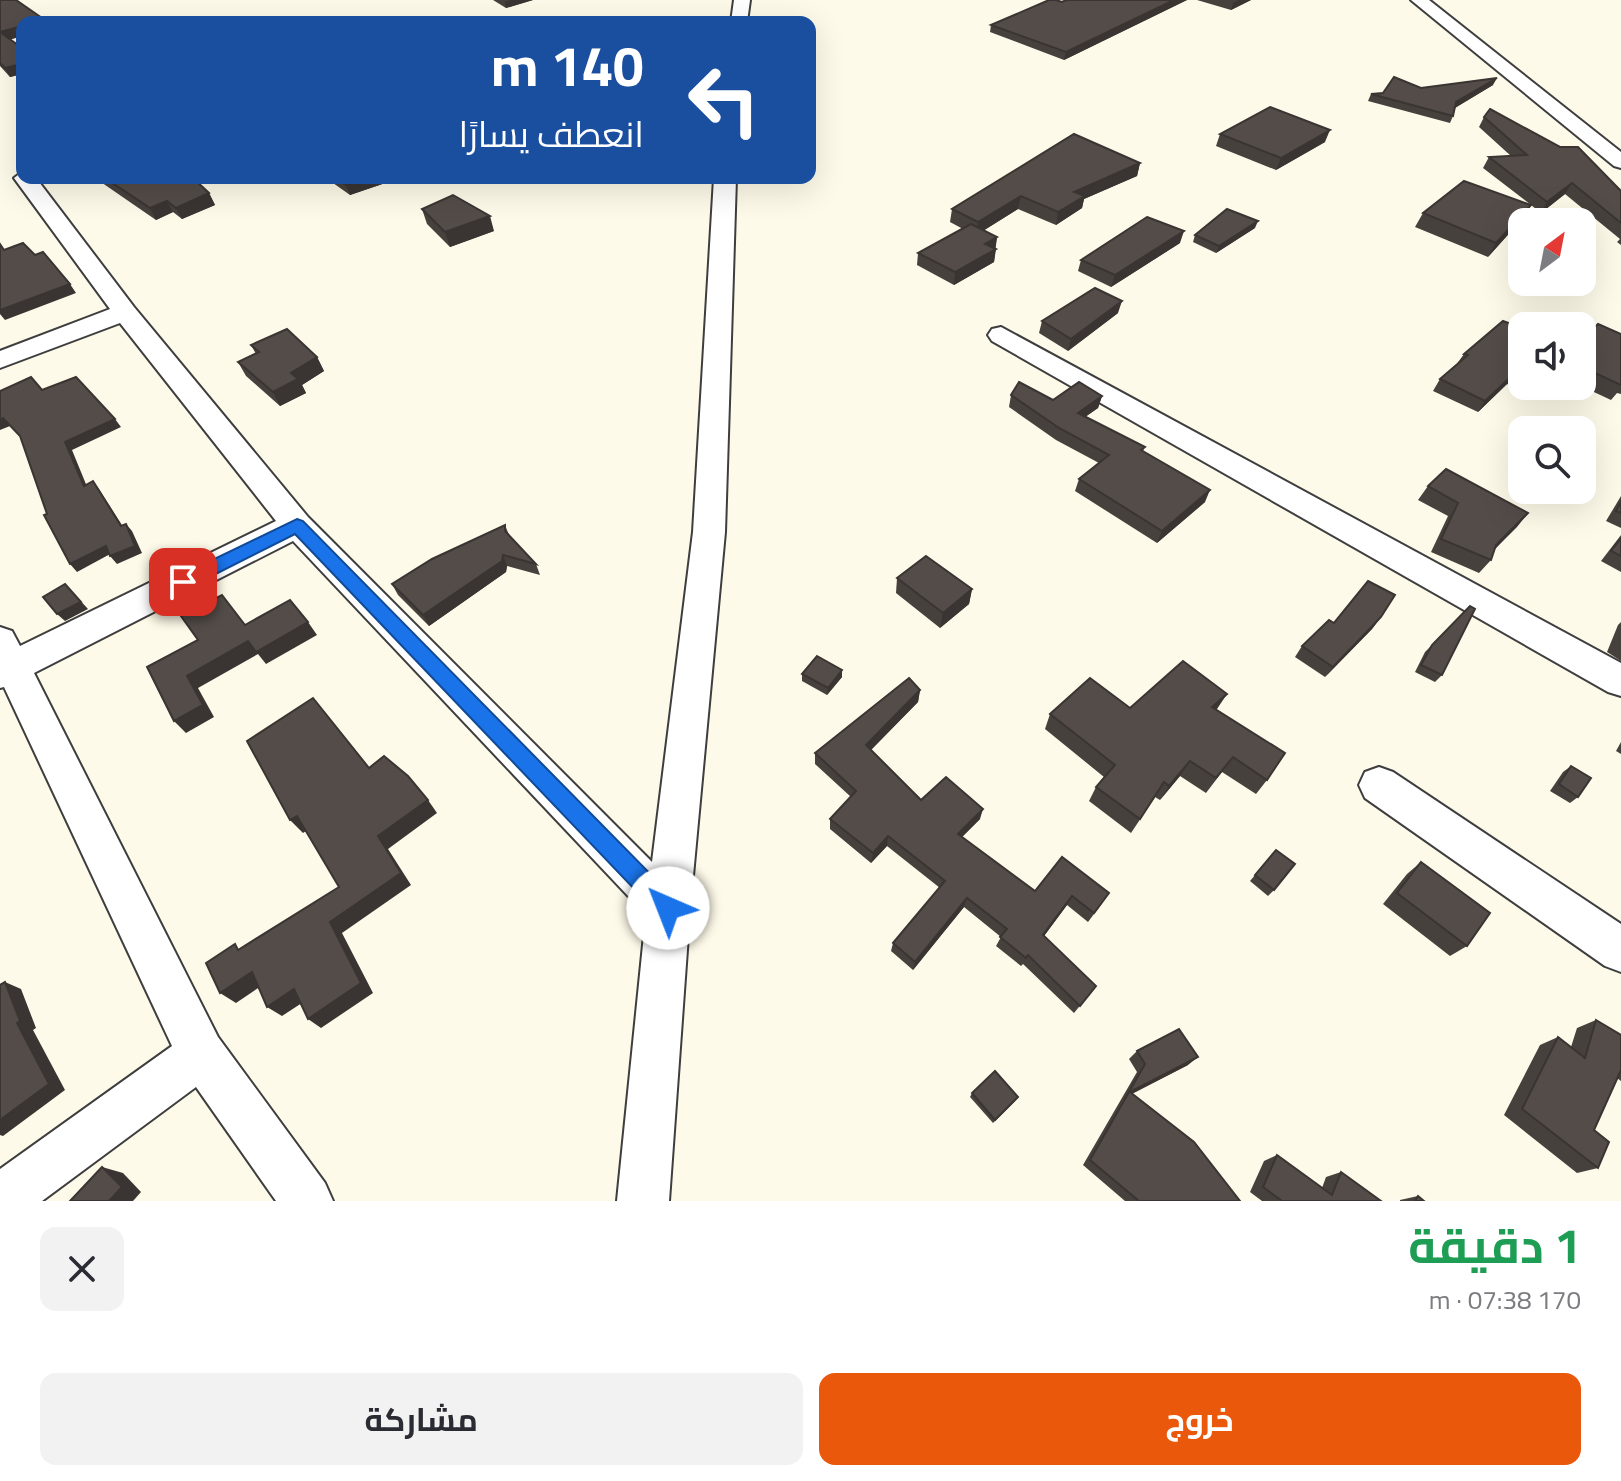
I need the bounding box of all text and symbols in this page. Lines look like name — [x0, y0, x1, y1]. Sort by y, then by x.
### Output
text: 140 m — [491, 13, 644, 118]
icon: left — [672, 48, 776, 152]
text: انعطف يسارًا — [459, 100, 644, 168]
north arrow — [1508, 208, 1596, 296]
map controls — [1508, 208, 1596, 504]
button: sound — [1508, 312, 1596, 400]
button: search — [1508, 416, 1596, 504]
pin — [149, 548, 217, 616]
icon: arrive — [161, 560, 205, 604]
position arrow — [626, 866, 710, 950]
text: 1 دقيقة — [1408, 1200, 1581, 1290]
button: close — [40, 1227, 124, 1311]
text: 170 m · 07:38 — [1429, 1275, 1581, 1324]
button: مشاركة — [40, 1373, 803, 1465]
button: خروج — [819, 1373, 1581, 1465]

